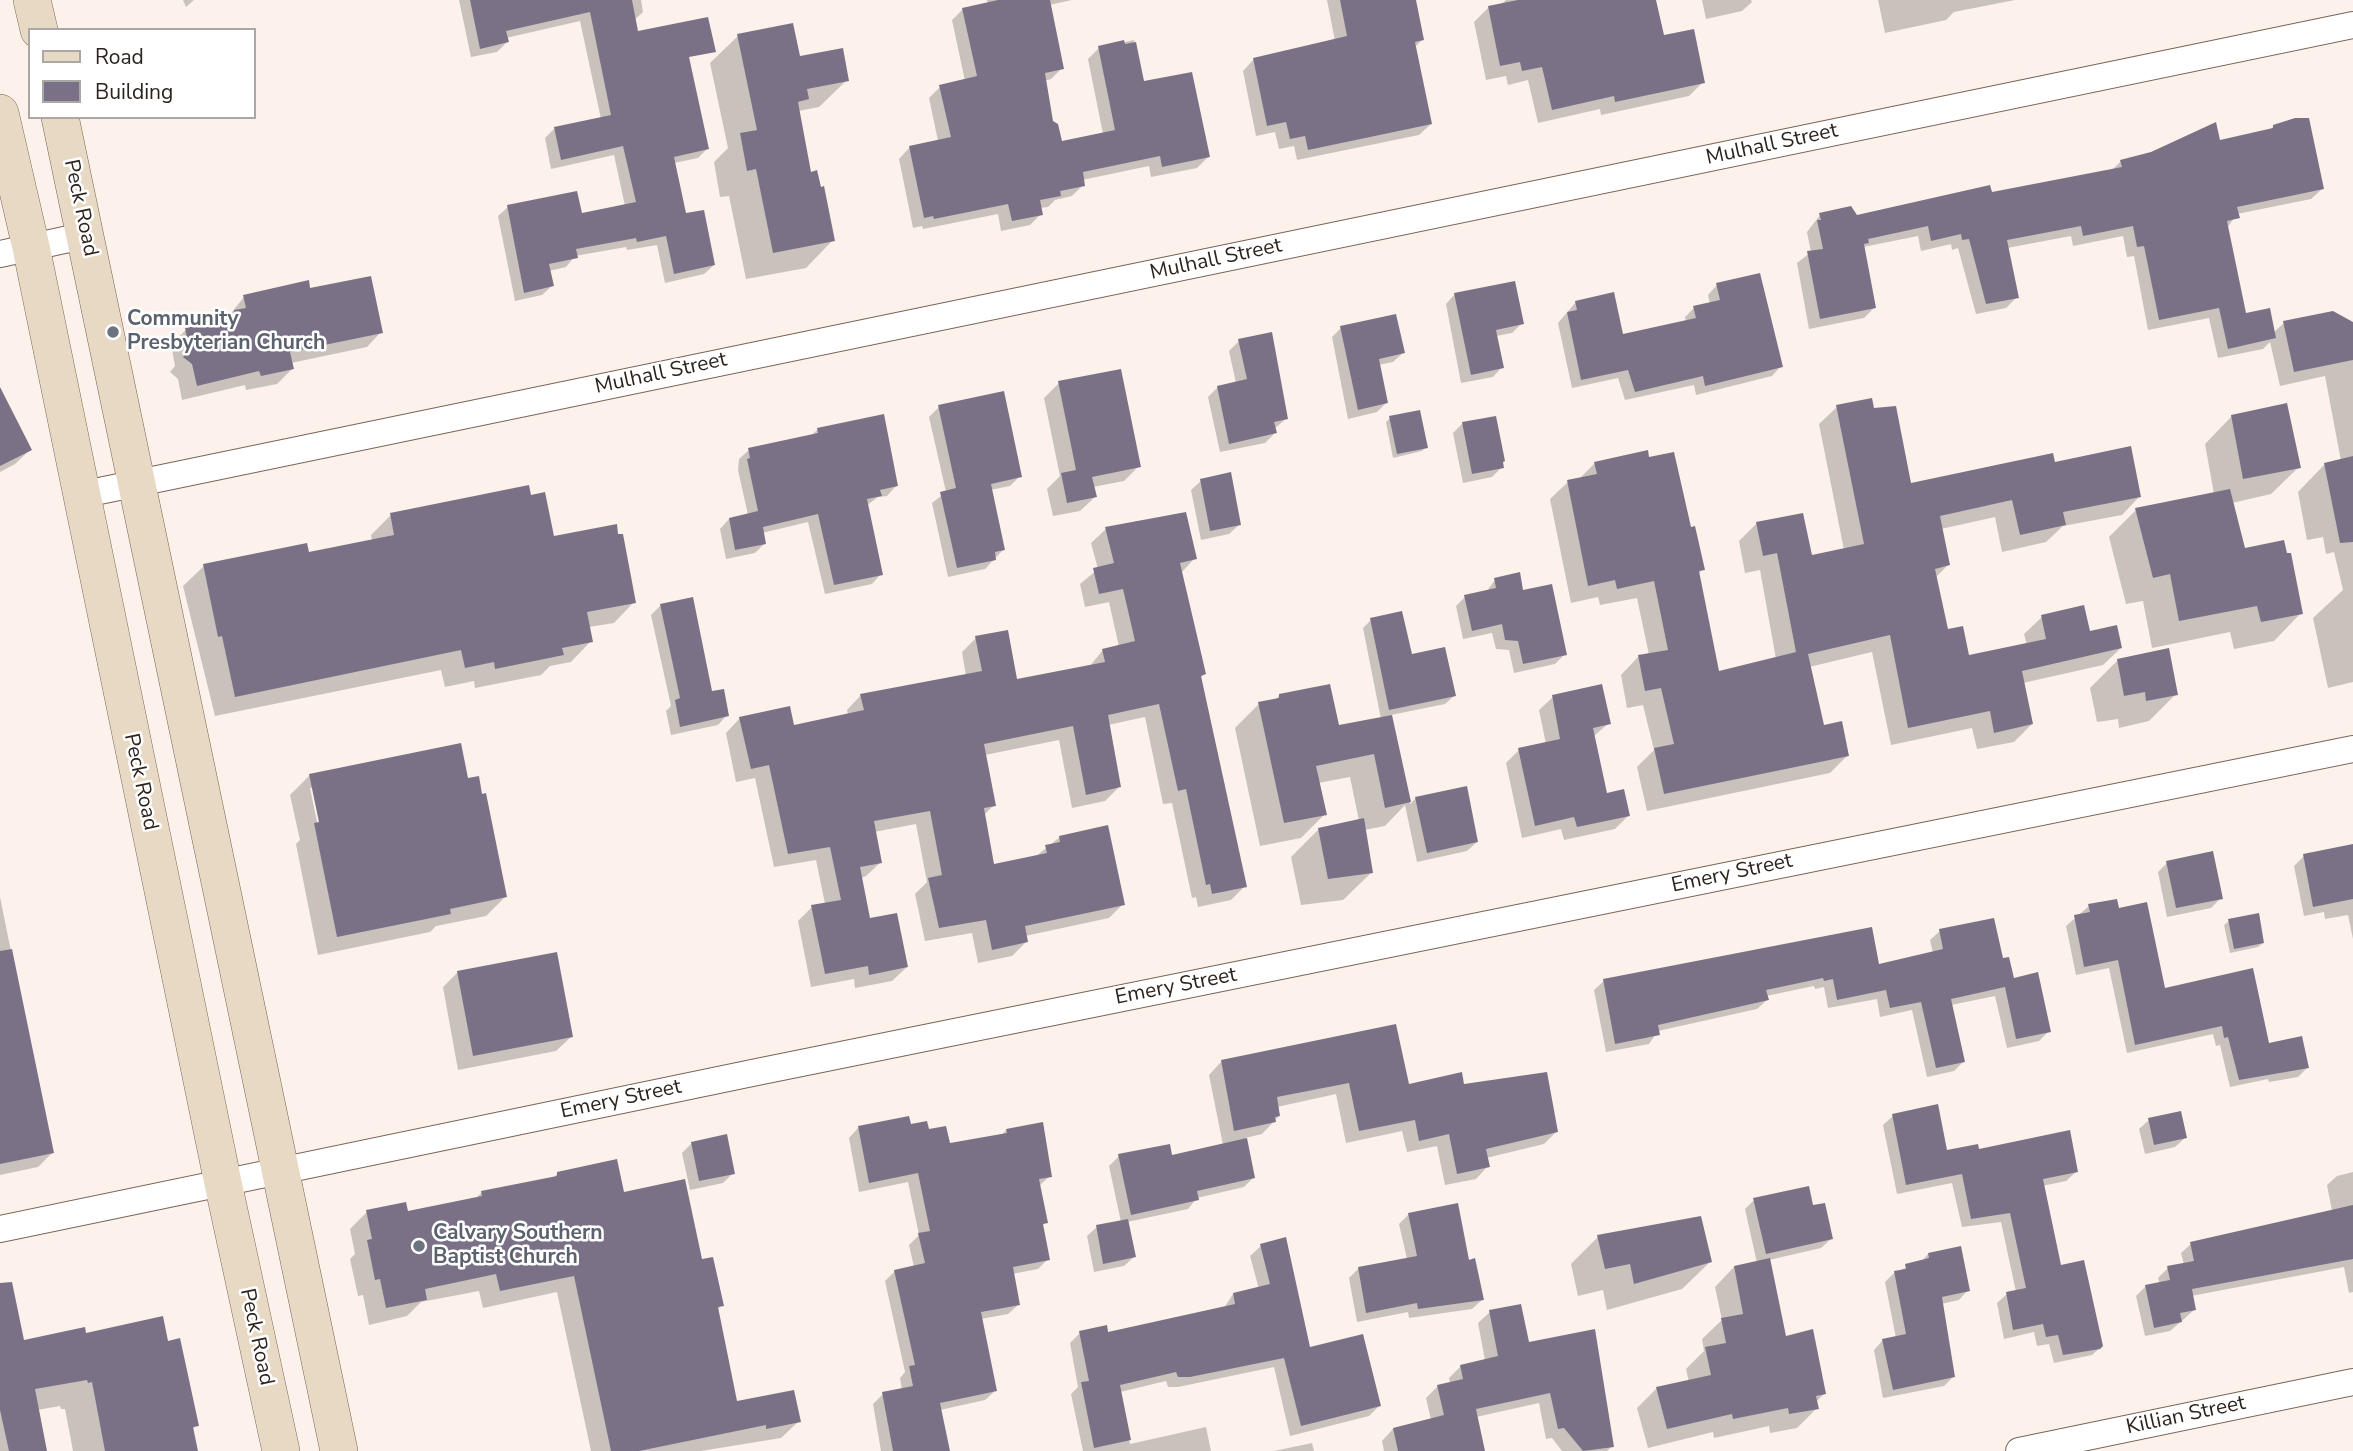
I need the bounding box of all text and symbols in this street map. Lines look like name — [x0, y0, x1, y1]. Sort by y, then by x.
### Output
legend — [28, 28, 256, 119]
text: Road — [95, 43, 144, 71]
text: Building — [95, 78, 173, 106]
street label: Mulhall Street — [1704, 119, 1840, 171]
street label: Peck Road — [57, 157, 103, 259]
street label: Mulhall Street — [1148, 234, 1284, 286]
place label: Community Presbyterian Church — [127, 307, 325, 357]
marker: Community Presbyterian Church — [105, 324, 121, 340]
street label: Mulhall Street — [593, 348, 729, 400]
street label: Peck Road — [117, 731, 163, 833]
street label: Emery Street — [1669, 849, 1795, 899]
street label: Emery Street — [1113, 963, 1239, 1011]
street label: Emery Street — [558, 1075, 684, 1125]
place label: Calvary Southern Baptist Church — [433, 1221, 602, 1271]
marker: Calvary Southern Baptist Church — [411, 1238, 427, 1254]
street label: Peck Road — [233, 1286, 279, 1388]
street label: Killian Street — [2124, 1391, 2248, 1441]

